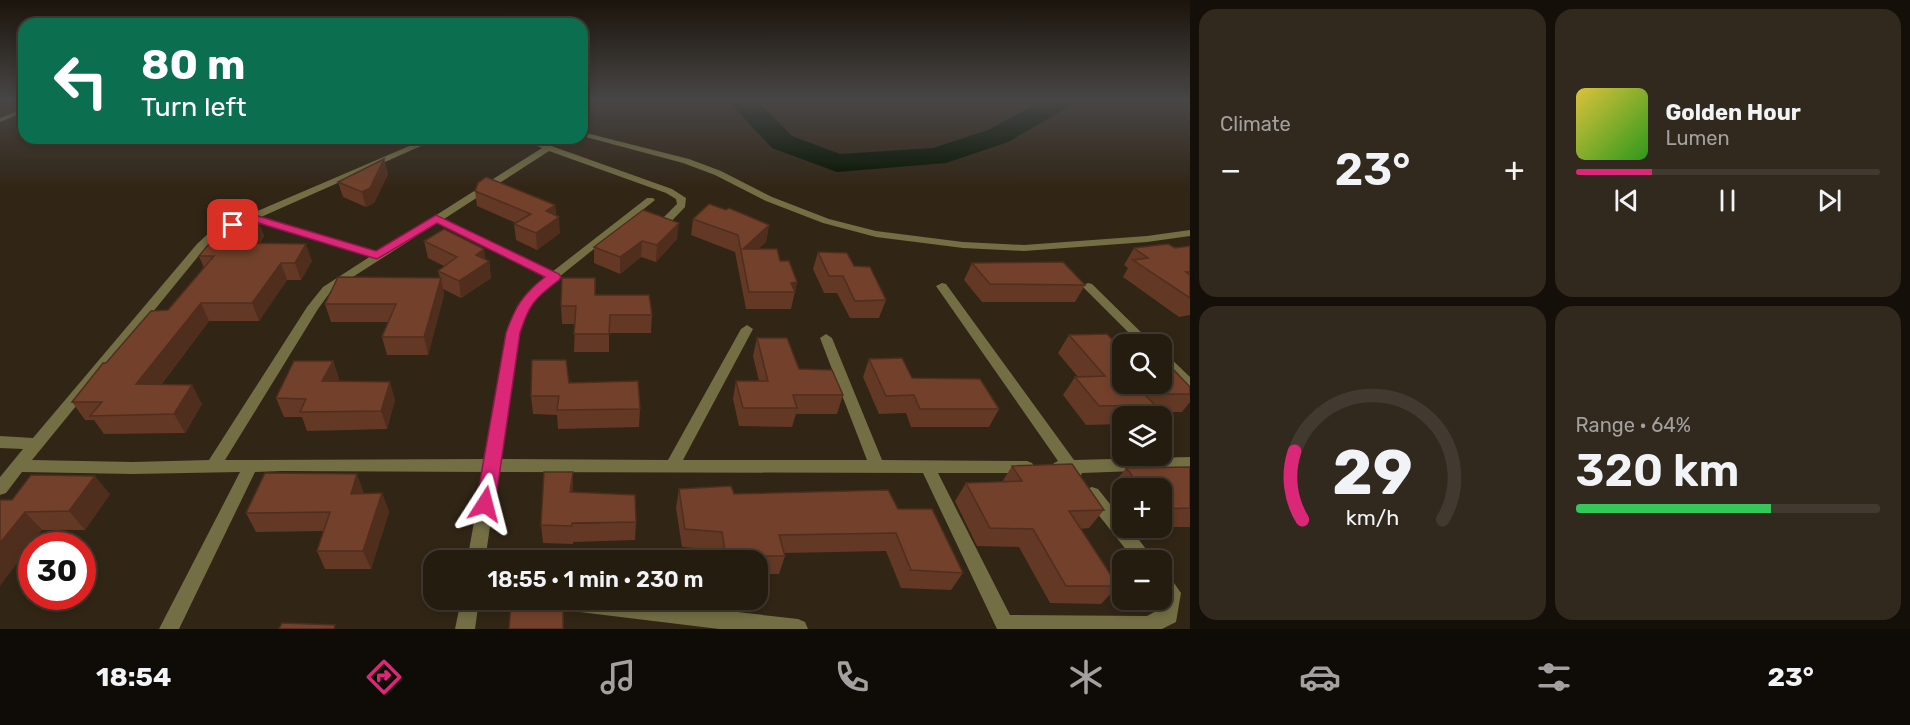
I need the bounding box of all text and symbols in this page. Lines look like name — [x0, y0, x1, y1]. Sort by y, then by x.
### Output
text: 80 m — [141, 40, 245, 90]
icon: left — [42, 42, 120, 120]
text: Turn left — [141, 91, 246, 123]
text: Golden Hour — [1666, 99, 1801, 126]
text: Climate — [1220, 112, 1291, 136]
text: Lumen — [1666, 126, 1730, 150]
text: 23° — [1335, 143, 1411, 196]
text: − — [1220, 150, 1241, 189]
text: + — [1504, 150, 1524, 189]
icon: previous — [1610, 184, 1643, 217]
icon: pause — [1711, 184, 1744, 217]
icon: next — [1813, 184, 1846, 217]
pin — [207, 199, 258, 250]
icon: arrive — [216, 208, 249, 241]
map controls — [1112, 334, 1172, 610]
button: search — [1112, 334, 1172, 394]
button: layers — [1112, 406, 1172, 466]
text: Range · 64% — [1576, 413, 1691, 437]
text: 29 — [1332, 436, 1413, 510]
text: 320 km — [1576, 444, 1739, 497]
position arrow — [453, 472, 517, 536]
button: + — [1112, 478, 1172, 538]
text: km/h — [1345, 505, 1399, 530]
speed limit sign: 30 — [18, 532, 96, 610]
button: − — [1112, 550, 1172, 610]
text: 18:55 · 1 min · 230 m — [487, 566, 704, 593]
icon: directions — [363, 656, 405, 698]
icon: music — [597, 656, 639, 698]
icon: phone — [831, 656, 873, 698]
icon: climate — [1065, 656, 1107, 698]
icon: car — [1299, 656, 1341, 698]
icon: filters — [1533, 656, 1575, 698]
text: 18:54 — [96, 661, 171, 693]
text: 23° — [1767, 661, 1814, 693]

